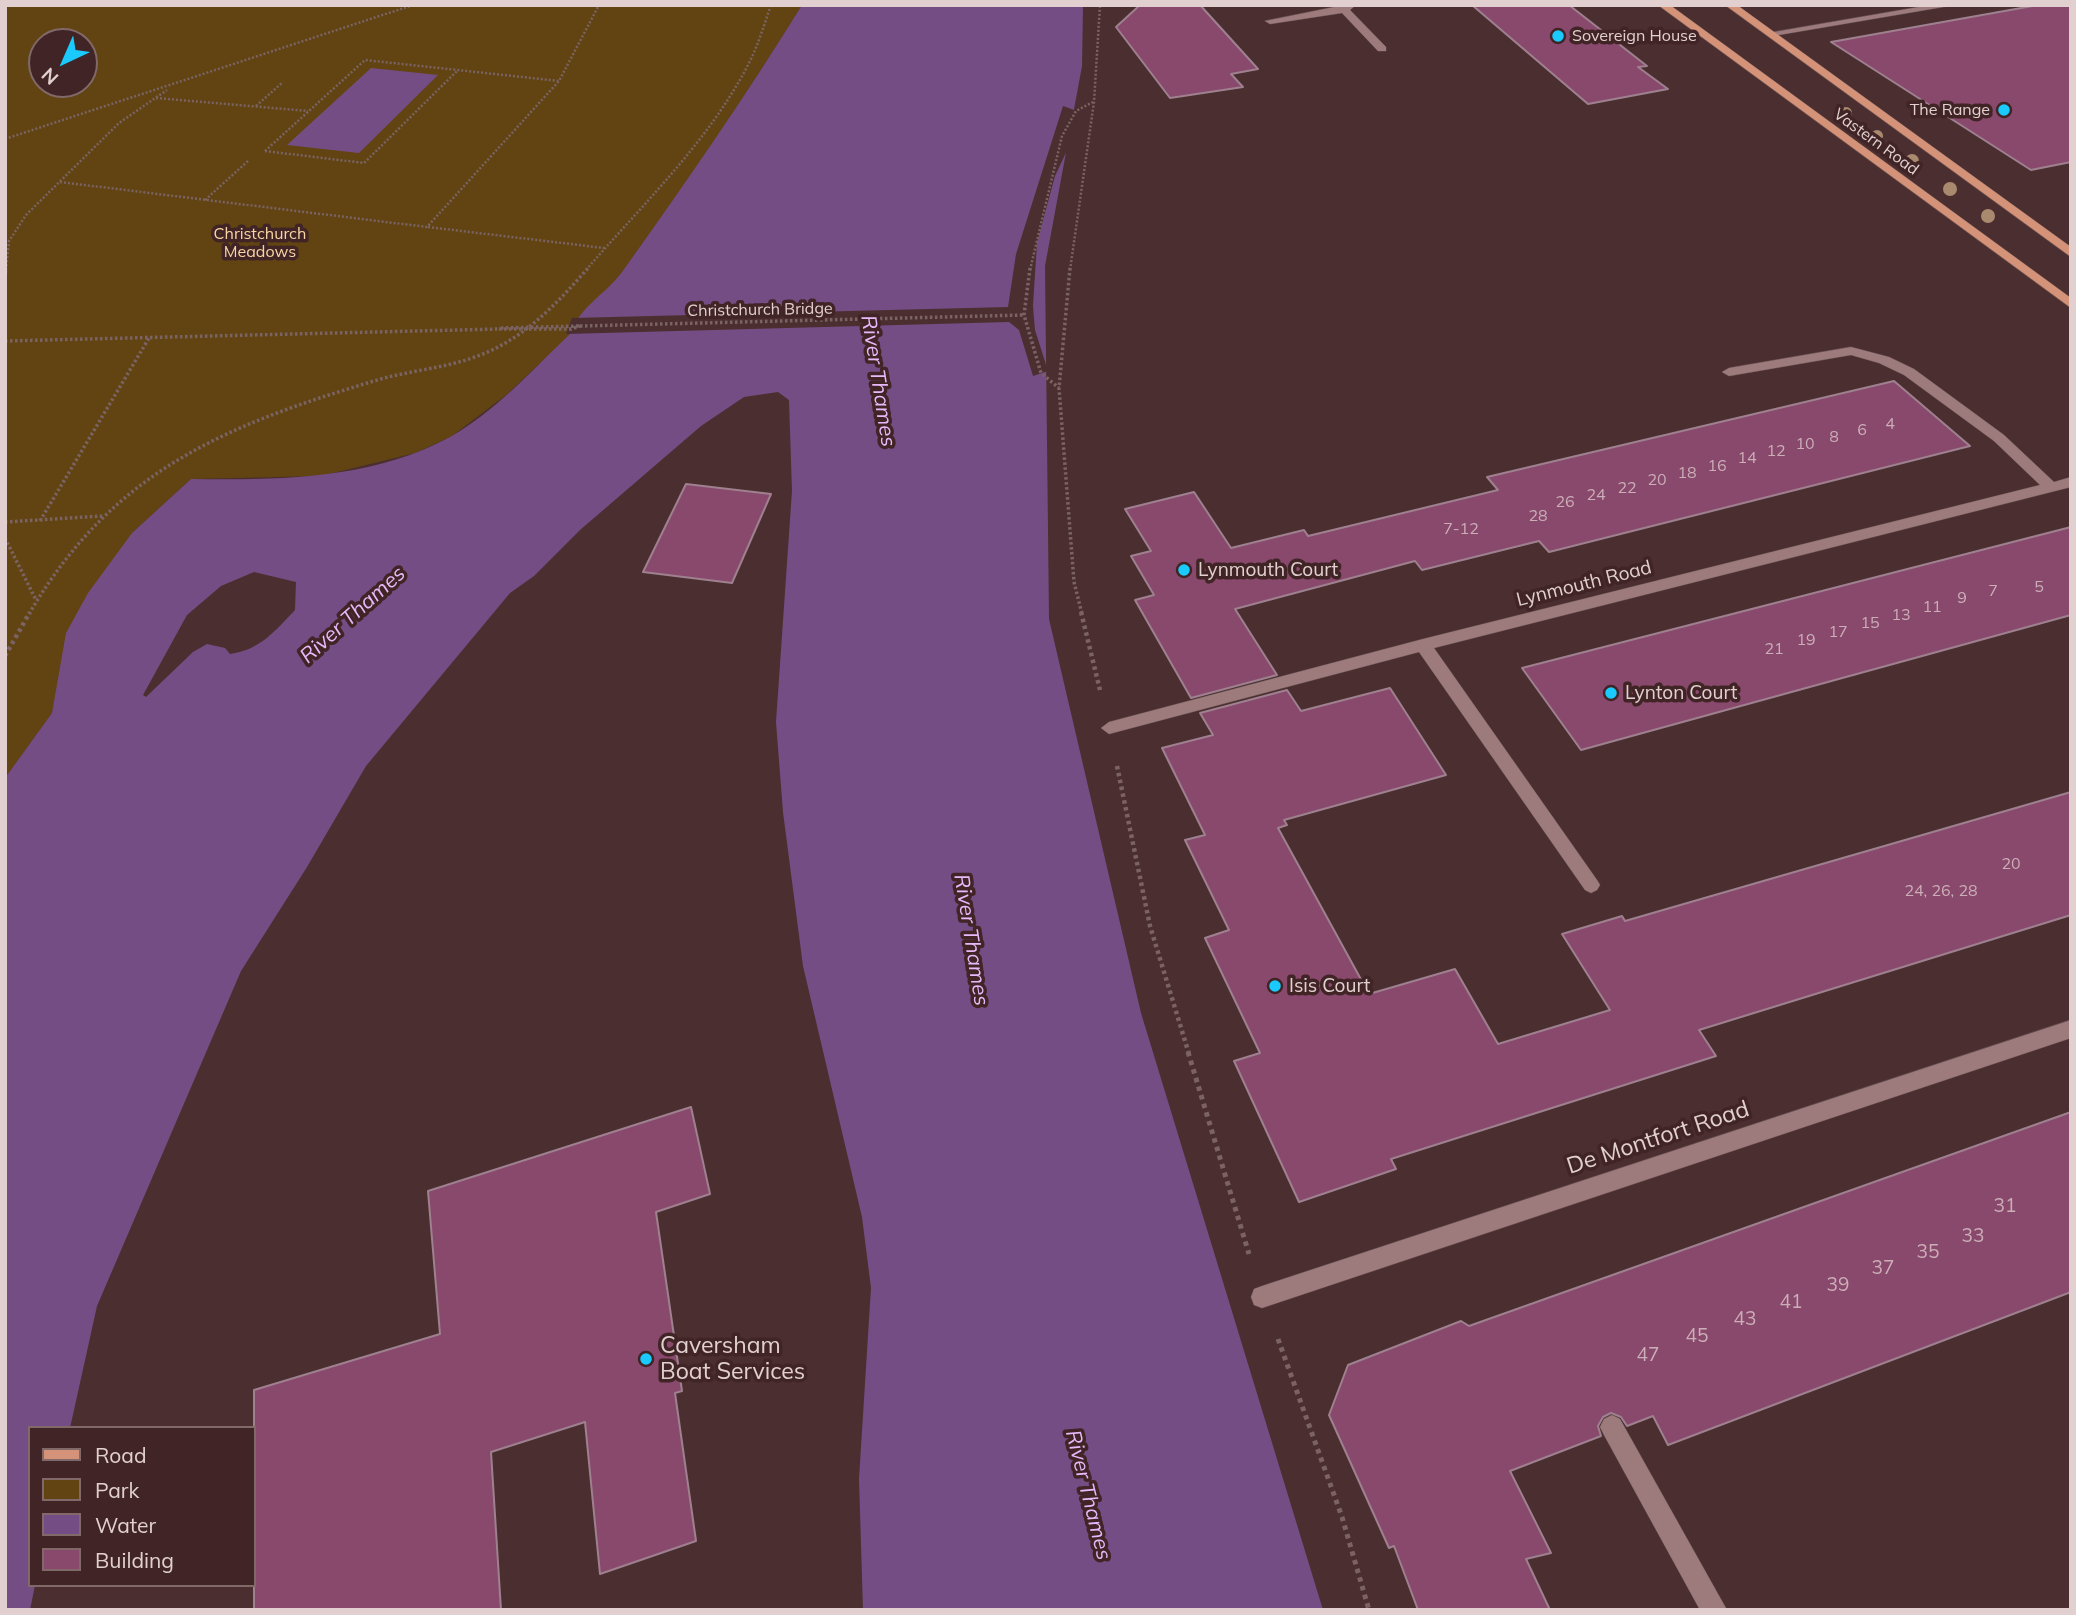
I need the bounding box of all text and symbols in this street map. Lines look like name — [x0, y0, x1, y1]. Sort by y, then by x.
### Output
place label: Sovereign House — [1572, 26, 1697, 46]
north arrow — [28, 28, 98, 98]
marker: Sovereign House — [1550, 28, 1566, 44]
text: N — [36, 63, 63, 90]
place label: The Range — [1910, 100, 1990, 120]
marker: The Range — [1996, 102, 2012, 118]
street label: Vastern Road — [1830, 105, 1922, 179]
park label: Christchurch Meadows — [214, 224, 306, 262]
street label: Christchurch Bridge — [687, 299, 833, 321]
water label: River Thames — [855, 313, 901, 449]
house number: 4 — [1885, 414, 1895, 434]
house number: 6 — [1857, 420, 1867, 440]
house number: 8 — [1829, 427, 1839, 447]
house number: 10 — [1795, 434, 1815, 454]
house number: 12 — [1766, 441, 1786, 461]
house number: 14 — [1737, 448, 1757, 468]
house number: 16 — [1707, 456, 1727, 476]
house number: 18 — [1677, 463, 1697, 483]
house number: 20 — [1647, 470, 1667, 490]
house number: 22 — [1617, 478, 1637, 498]
house number: 24 — [1586, 485, 1606, 505]
house number: 26 — [1555, 492, 1575, 512]
house number: 28 — [1528, 506, 1548, 526]
house number: 7-12 — [1443, 519, 1479, 539]
street label: Lynmouth Road — [1514, 556, 1654, 612]
place label: Lynmouth Court — [1198, 559, 1338, 581]
water label: River Thames — [295, 561, 411, 669]
marker: Lynmouth Court — [1176, 562, 1192, 578]
house number: 5 — [2034, 577, 2044, 597]
house number: 7 — [1988, 581, 1998, 601]
house number: 9 — [1957, 588, 1967, 608]
house number: 11 — [1922, 597, 1942, 617]
house number: 13 — [1891, 605, 1911, 625]
house number: 15 — [1860, 613, 1880, 633]
house number: 17 — [1828, 622, 1848, 642]
house number: 19 — [1796, 630, 1816, 650]
house number: 21 — [1764, 639, 1784, 659]
place label: Lynton Court — [1625, 682, 1737, 704]
marker: Lynton Court — [1603, 685, 1619, 701]
house number: 20 — [2001, 854, 2021, 874]
water label: River Thames — [948, 872, 994, 1008]
house number: 24, 26, 28 — [1904, 881, 1978, 901]
place label: Isis Court — [1289, 975, 1370, 997]
marker: Isis Court — [1267, 978, 1283, 994]
street label: De Montfort Road — [1563, 1096, 1753, 1180]
house number: 31 — [1994, 1195, 2016, 1217]
house number: 33 — [1962, 1225, 1984, 1247]
house number: 35 — [1917, 1241, 1939, 1263]
house number: 37 — [1872, 1257, 1894, 1279]
house number: 39 — [1827, 1274, 1849, 1296]
house number: 41 — [1780, 1291, 1802, 1313]
house number: 43 — [1734, 1308, 1756, 1330]
house number: 45 — [1686, 1325, 1708, 1347]
place label: Caversham Boat Services — [660, 1332, 805, 1386]
house number: 47 — [1637, 1344, 1659, 1366]
marker: Caversham Boat Services — [638, 1351, 654, 1367]
legend — [28, 1426, 256, 1587]
water label: River Thames — [1060, 1427, 1116, 1563]
text: Road — [95, 1442, 146, 1468]
text: Park — [95, 1477, 139, 1503]
text: Water — [95, 1512, 156, 1538]
text: Building — [95, 1547, 174, 1573]

